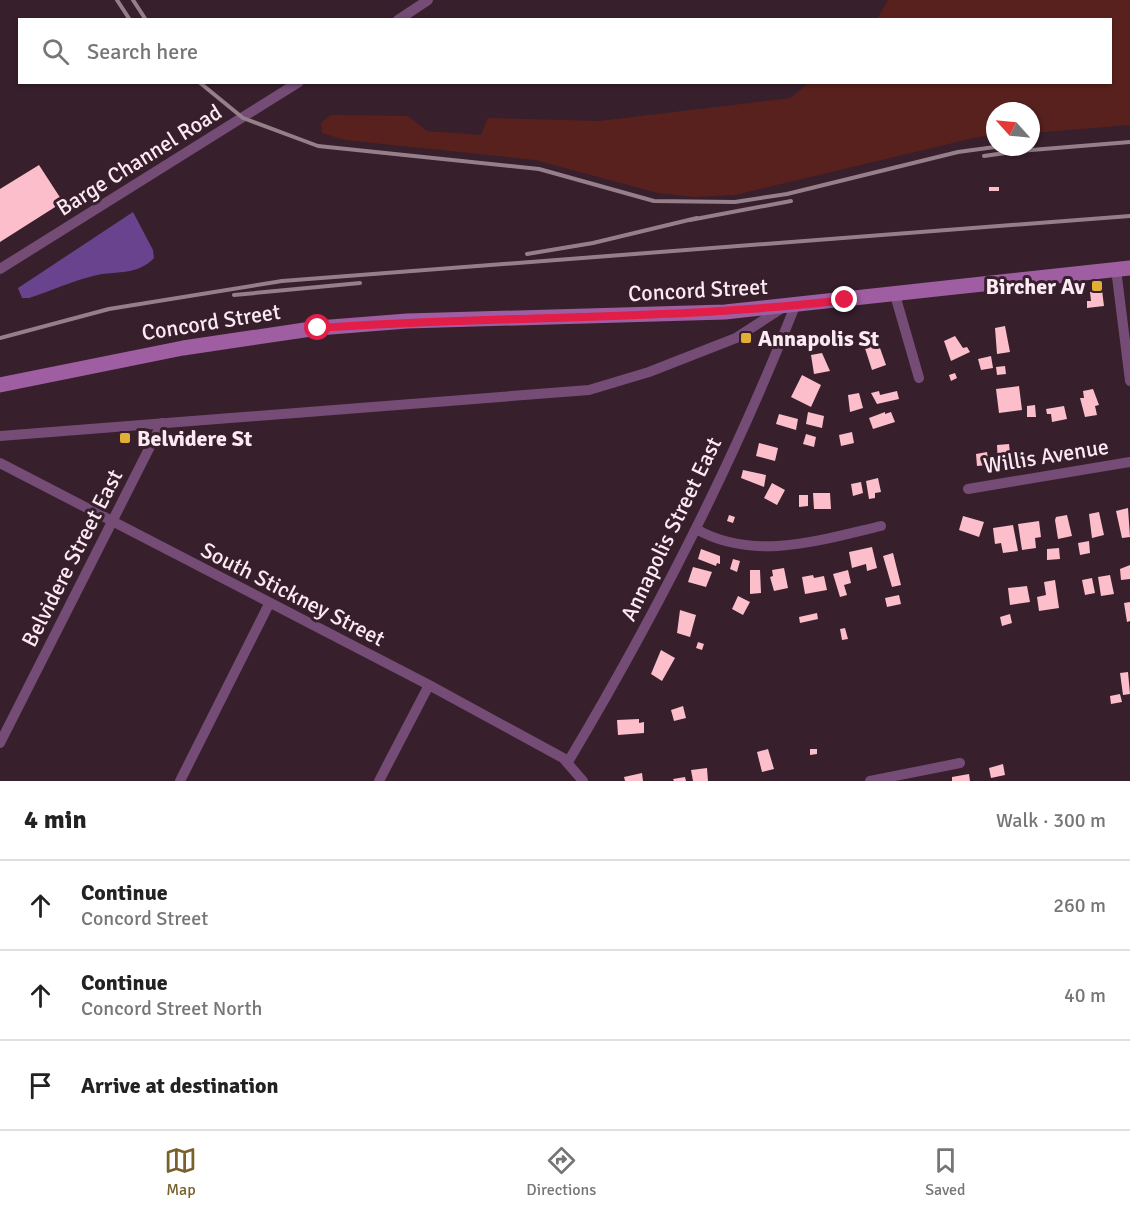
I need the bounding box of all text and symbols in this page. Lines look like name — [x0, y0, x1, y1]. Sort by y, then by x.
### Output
search box — [18, 18, 1112, 84]
icon: search — [39, 35, 72, 68]
text: Search here — [87, 38, 198, 65]
street label: Barge Channel Road — [51, 98, 227, 222]
north arrow — [986, 102, 1040, 156]
street label: Concord Street — [627, 273, 769, 307]
place label: Bircher Av — [985, 273, 1085, 300]
marker: Bircher Av — [1090, 279, 1104, 293]
route end — [831, 286, 857, 312]
street label: Concord Street — [140, 298, 283, 346]
route start — [304, 314, 330, 340]
place label: Annapolis St — [758, 325, 879, 352]
marker: Annapolis St — [739, 331, 753, 345]
place label: Belvidere St — [137, 425, 252, 452]
marker: Belvidere St — [118, 431, 132, 445]
street label: Annapolis Street East — [615, 432, 727, 625]
street label: Willis Avenue — [981, 433, 1111, 479]
street label: Belvidere Street East — [16, 465, 129, 651]
street label: South Stickney Street — [196, 536, 390, 652]
text: 4 min — [24, 804, 87, 836]
text: Walk · 300 m — [996, 808, 1106, 833]
text: Continue — [81, 879, 168, 906]
icon: ahead — [24, 889, 57, 922]
text: 260 m — [1053, 893, 1106, 918]
text: Concord Street — [81, 906, 208, 931]
text: Continue — [81, 969, 168, 996]
icon: ahead — [24, 979, 57, 1012]
text: 40 m — [1064, 983, 1106, 1008]
text: Concord Street North — [81, 996, 262, 1021]
icon: arrive — [24, 1069, 57, 1102]
text: Arrive at destination — [81, 1072, 278, 1099]
tab: Map — [164, 1144, 197, 1200]
tab: Directions — [526, 1144, 596, 1200]
tab: Saved — [925, 1144, 966, 1200]

